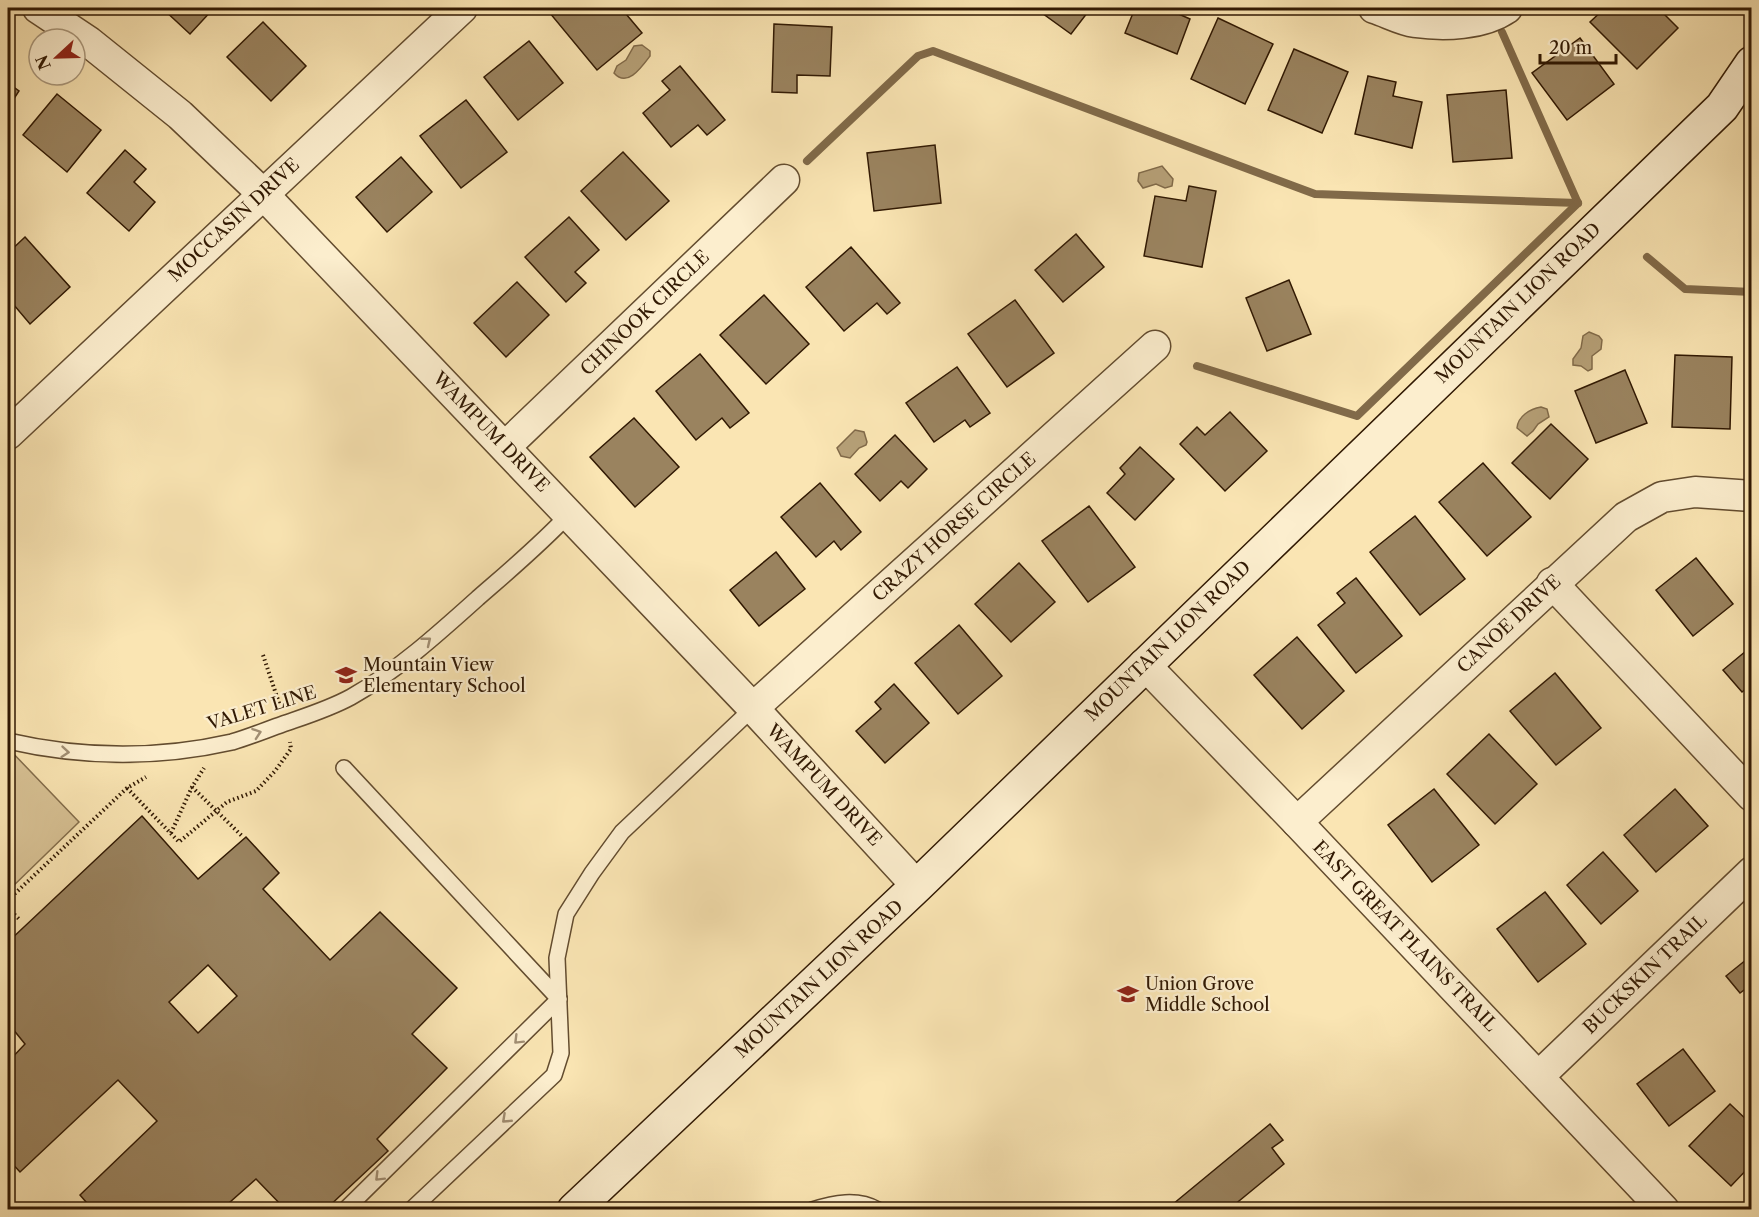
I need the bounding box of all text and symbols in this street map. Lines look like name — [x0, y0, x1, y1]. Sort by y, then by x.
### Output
north arrow — [27, 27, 87, 87]
scale bar — [1540, 27, 1616, 65]
text: 20 m — [1549, 37, 1593, 59]
text: N — [31, 52, 55, 73]
street label: MOCCASIN DRIVE — [164, 154, 304, 286]
street label: MOUNTAIN LION ROAD — [1431, 218, 1605, 388]
street label: CHINOOK CIRCLE — [576, 246, 714, 380]
street label: WAMPUM DRIVE — [427, 367, 554, 497]
street label: CRAZY HORSE CIRCLE — [868, 448, 1040, 606]
street label: MOUNTAIN LION ROAD — [1081, 556, 1255, 726]
street label: CANOE DRIVE — [1453, 570, 1565, 678]
one-way arrow — [420, 638, 431, 649]
place label: Mountain View Elementary School — [363, 654, 526, 697]
school or university icon: Mountain View Elementary School — [334, 663, 358, 687]
street label: VALET LINE — [204, 681, 319, 735]
street label: WAMPUM DRIVE — [761, 719, 886, 850]
one-way arrow — [251, 728, 262, 740]
one-way arrow — [60, 745, 70, 758]
street label: EAST GREAT PLAINS TRAIL — [1308, 836, 1502, 1036]
street label: MOUNTAIN LION ROAD — [730, 895, 908, 1063]
street label: BUCKSKIN TRAIL — [1579, 909, 1712, 1039]
place label: Union Grove Middle School — [1145, 973, 1270, 1016]
school or university icon: Union Grove Middle School — [1116, 982, 1140, 1006]
one-way arrow — [514, 1032, 525, 1043]
one-way arrow — [503, 1112, 514, 1123]
one-way arrow — [375, 1169, 386, 1180]

